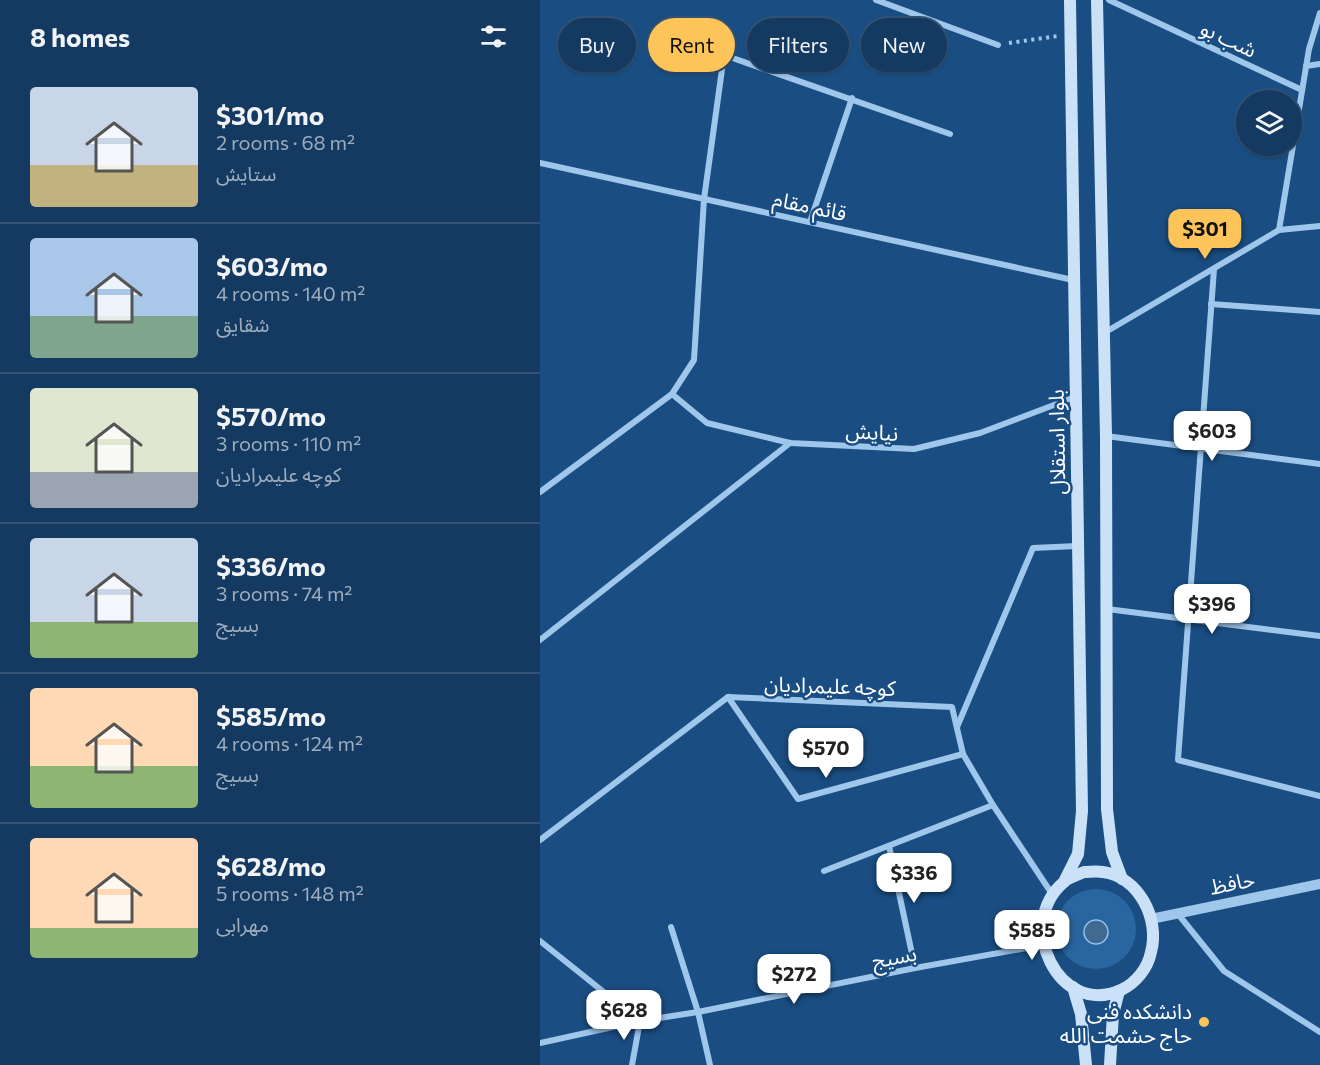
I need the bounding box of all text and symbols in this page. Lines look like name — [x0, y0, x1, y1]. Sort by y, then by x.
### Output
street label: شب بو — [1197, 14, 1261, 63]
chip: Buy — [558, 18, 636, 72]
chip: Rent — [648, 18, 735, 72]
chip: Filters — [747, 18, 849, 72]
chip: New — [861, 18, 947, 72]
icon: filters — [477, 20, 510, 53]
text: 8 homes — [30, 21, 130, 52]
map controls — [1236, 90, 1302, 156]
button: layers — [1236, 90, 1302, 156]
text: $301/mo — [216, 99, 324, 130]
icon: home — [78, 111, 150, 183]
text: 2 rooms · 68 m² — [216, 130, 355, 154]
text: ستایش — [216, 161, 276, 185]
street label: قائم مقام — [770, 185, 849, 230]
pin: $301 — [1169, 209, 1241, 260]
text: $301 — [1182, 216, 1228, 240]
text: $603/mo — [216, 250, 328, 281]
icon: home — [78, 262, 150, 334]
text: 4 rooms · 140 m² — [216, 281, 365, 305]
text: شقایق — [216, 312, 270, 336]
street label: بلوار استقلال — [1043, 389, 1070, 495]
text: $570/mo — [216, 400, 326, 431]
pin: $603 — [1176, 411, 1248, 462]
icon: home — [78, 412, 150, 484]
street label: نیایش — [845, 417, 899, 446]
text: $603 — [1188, 418, 1236, 442]
text: 3 rooms · 110 m² — [216, 431, 361, 455]
text: کوچه علیمرادیان — [216, 462, 341, 486]
text: $336/mo — [216, 550, 326, 581]
icon: home — [78, 562, 150, 634]
text: 3 rooms · 74 m² — [216, 581, 352, 605]
pin: $396 — [1176, 584, 1248, 635]
text: $396 — [1188, 591, 1236, 615]
text: بسیج — [216, 612, 259, 636]
street label: کوچه علیمرادیان — [764, 670, 897, 702]
text: $585/mo — [216, 700, 326, 731]
icon: home — [78, 712, 150, 784]
pin: $570 — [790, 728, 862, 779]
text: 4 rooms · 124 m² — [216, 731, 363, 755]
text: $570 — [802, 735, 850, 759]
text: بسیج — [216, 762, 259, 786]
text: $628/mo — [216, 850, 326, 881]
pin: $336 — [878, 853, 950, 904]
text: $336 — [890, 860, 938, 884]
icon: home — [78, 862, 150, 934]
street label: حافظ — [1207, 865, 1257, 899]
text: 5 rooms · 148 m² — [216, 881, 364, 905]
pin: $585 — [996, 910, 1068, 961]
text: مهرابی — [216, 912, 269, 936]
text: $585 — [1008, 917, 1056, 941]
street label: بسیج — [870, 939, 919, 976]
pin: $272 — [758, 954, 830, 1005]
text: $272 — [771, 961, 817, 985]
pin: $628 — [588, 990, 660, 1041]
text: $628 — [600, 997, 648, 1021]
place label: دانشکده فنی حاج حشمت الله — [1060, 998, 1192, 1051]
marker: دانشکده فنی حاج حشمت الله — [1197, 1015, 1211, 1029]

